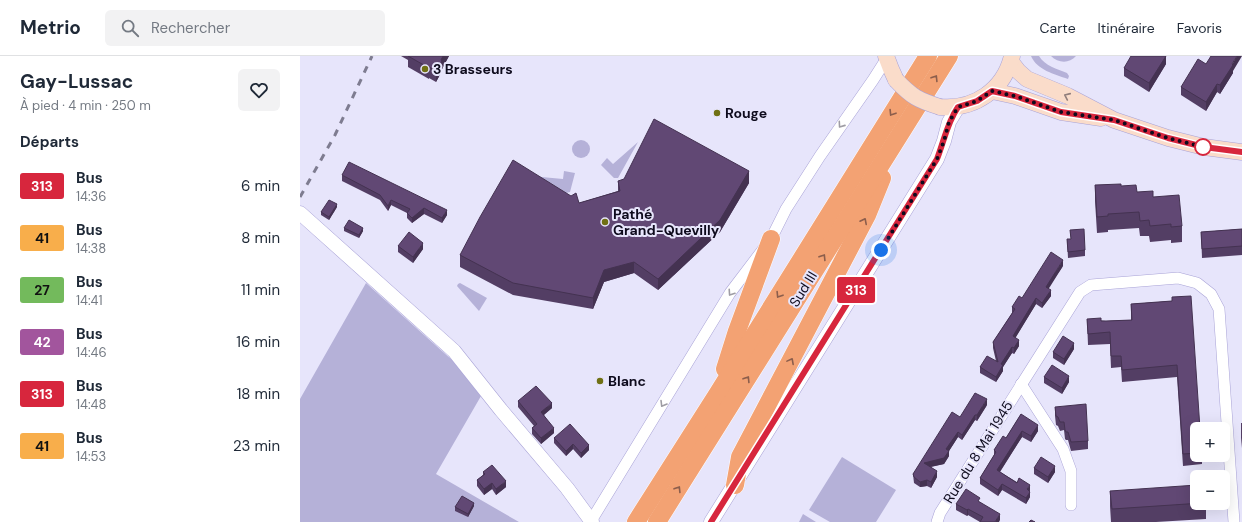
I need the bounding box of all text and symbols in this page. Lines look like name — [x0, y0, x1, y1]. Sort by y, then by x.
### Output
search box — [105, 10, 385, 46]
text: Metrio — [20, 15, 81, 40]
icon: search — [119, 17, 141, 39]
text: Rechercher — [151, 18, 230, 38]
text: Carte — [1040, 19, 1076, 37]
text: Itinéraire — [1098, 19, 1155, 37]
text: Favoris — [1177, 19, 1222, 37]
place label: 3 Brasseurs — [433, 60, 513, 78]
marker: 3 Brasseurs — [420, 64, 430, 74]
text: Gay-Lussac — [20, 69, 133, 94]
button: heart — [238, 69, 280, 111]
one-way arrow — [930, 75, 938, 82]
one-way arrow — [1063, 92, 1070, 100]
text: À pied · 4 min · 250 m — [20, 97, 151, 114]
place label: Rouge — [725, 104, 767, 122]
marker: Rouge — [712, 108, 722, 118]
one-way arrow — [890, 109, 897, 116]
one-way arrow — [839, 121, 846, 128]
text: Départs — [20, 132, 79, 152]
unlabelled marker — [1194, 138, 1212, 156]
text: Bus — [76, 168, 103, 188]
text: 6 min — [241, 176, 280, 196]
text: 313 — [31, 177, 53, 195]
text: 14:36 — [76, 188, 106, 205]
place label: Pathé Grand-Quevilly — [613, 205, 720, 239]
marker: Pathé Grand-Quevilly — [600, 217, 610, 227]
one-way arrow — [859, 218, 867, 225]
text: Bus — [76, 220, 103, 240]
text: 8 min — [241, 228, 280, 248]
text: 41 — [35, 229, 49, 247]
text: 14:38 — [76, 240, 106, 257]
your location — [871, 240, 891, 260]
one-way arrow — [818, 254, 825, 261]
street label: Sud III — [785, 268, 821, 310]
text: Bus — [76, 272, 103, 292]
line badge: 313 — [833, 277, 879, 303]
text: 11 min — [241, 280, 280, 300]
text: 27 — [34, 281, 50, 299]
text: 313 — [845, 281, 867, 299]
one-way arrow — [729, 288, 736, 295]
one-way arrow — [777, 291, 784, 298]
text: 14:41 — [76, 292, 103, 309]
text: Bus — [76, 324, 103, 344]
text: 16 min — [236, 332, 280, 352]
text: 42 — [33, 333, 51, 351]
text: 14:46 — [76, 344, 107, 361]
one-way arrow — [786, 358, 793, 365]
place label: Blanc — [608, 372, 646, 390]
text: Bus — [76, 376, 103, 396]
marker: Blanc — [595, 376, 605, 386]
one-way arrow — [742, 376, 749, 383]
text: 18 min — [237, 384, 280, 404]
text: 313 — [31, 385, 53, 403]
text: 14:48 — [76, 396, 106, 413]
street label: Rue du 8 Mai 1945 — [939, 397, 1017, 507]
one-way arrow — [661, 400, 668, 407]
map controls — [1190, 422, 1230, 510]
button: + — [1190, 422, 1230, 462]
text: Bus — [76, 428, 103, 448]
text: 23 min — [233, 436, 280, 456]
text: 41 — [35, 437, 49, 455]
text: 14:53 — [76, 448, 106, 465]
button: − — [1190, 470, 1230, 510]
one-way arrow — [673, 486, 680, 493]

